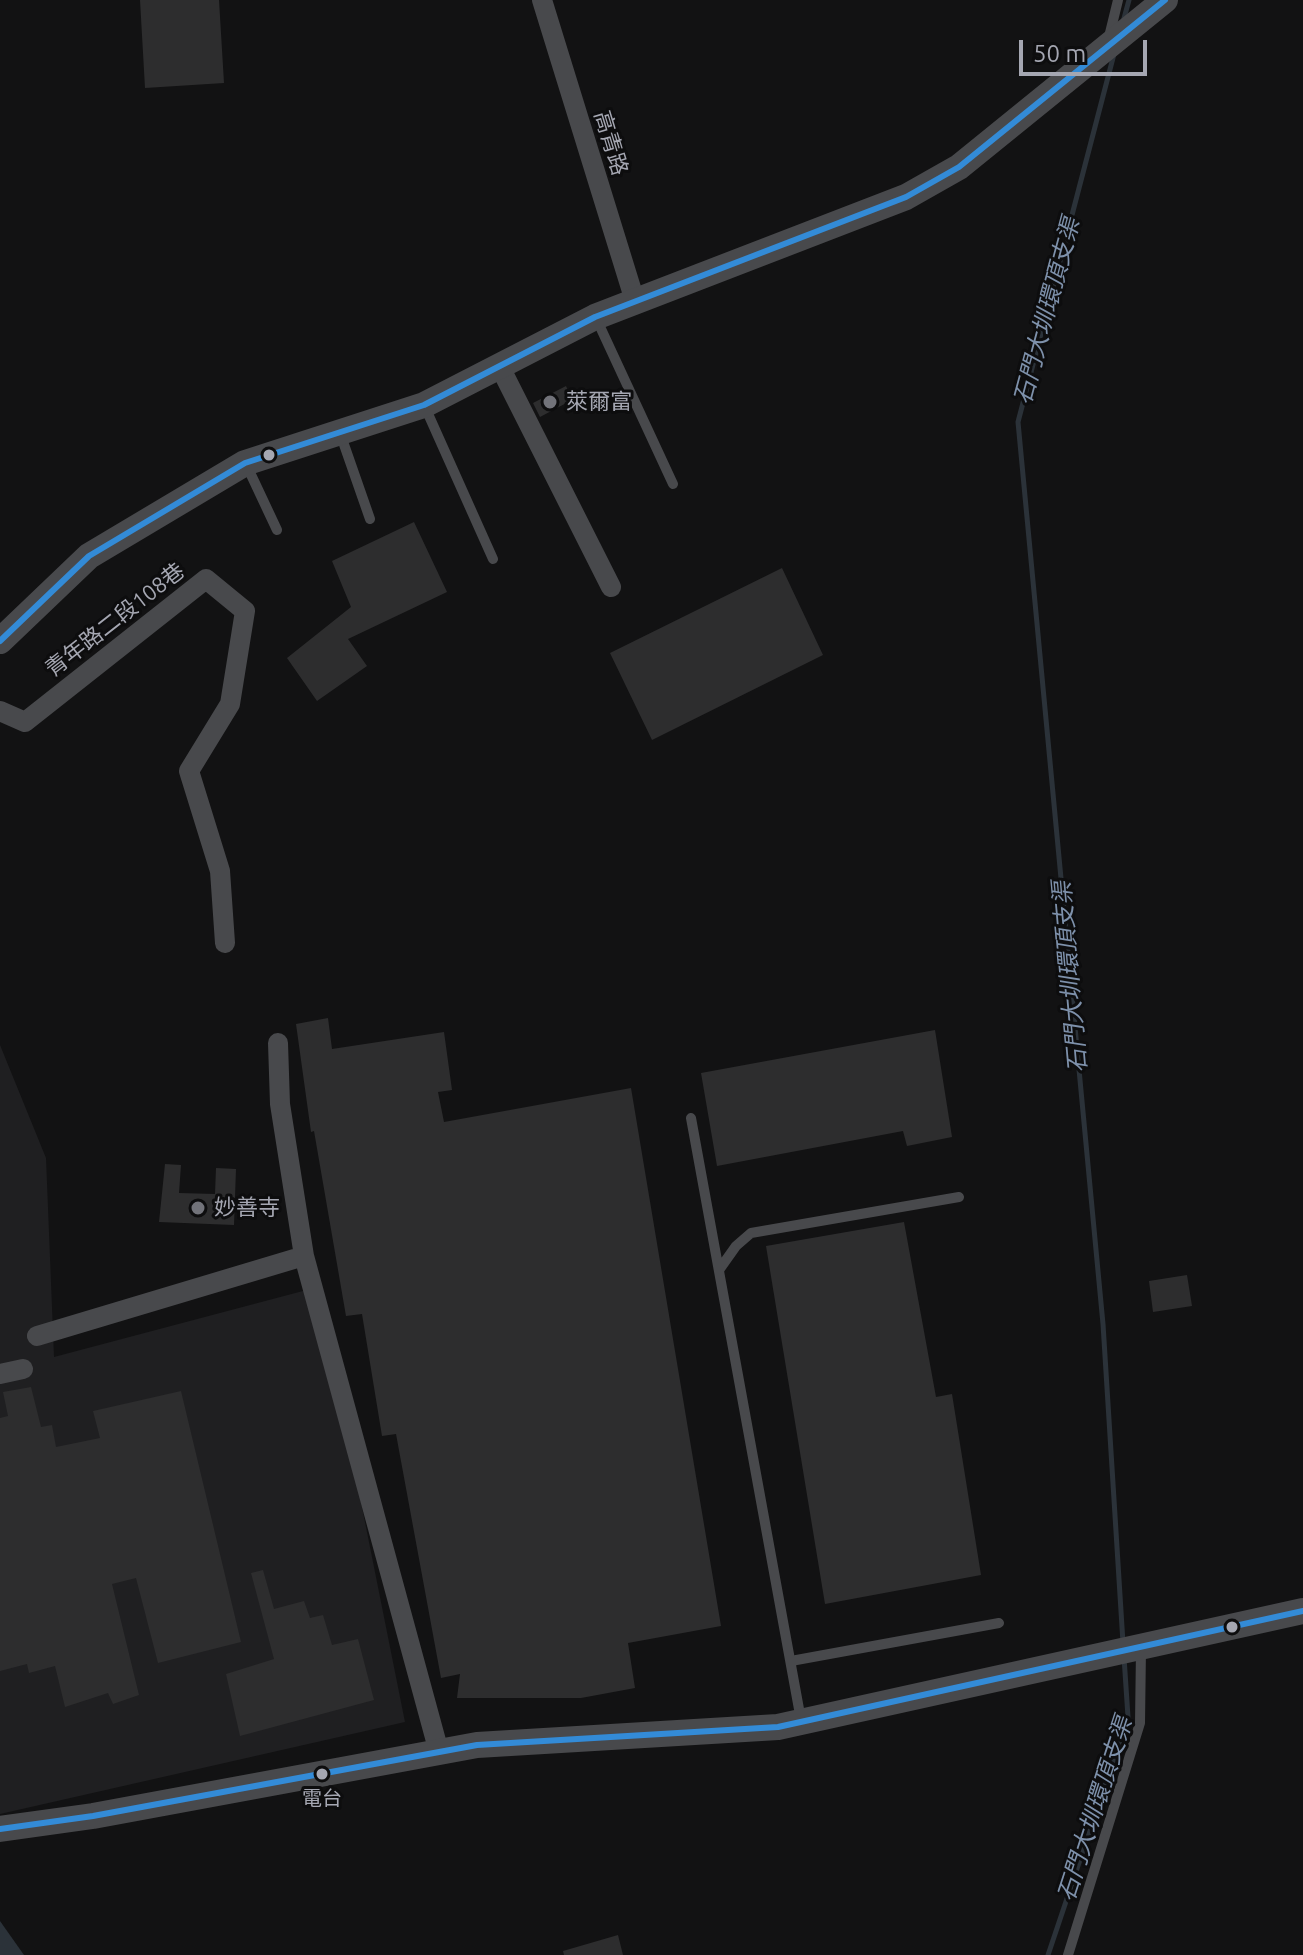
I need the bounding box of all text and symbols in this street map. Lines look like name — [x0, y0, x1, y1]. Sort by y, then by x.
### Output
scale bar — [1023, 24, 1151, 74]
text: 50 m — [1033, 40, 1086, 67]
street label: 高青路 — [589, 108, 633, 178]
water label: 石門大圳環頂支渠 — [1008, 215, 1086, 407]
place label: 萊爾富 — [566, 389, 632, 415]
marker: 萊爾富 — [541, 393, 559, 411]
unlabelled marker — [261, 447, 277, 463]
street label: 青年路二段108巷 — [40, 558, 190, 682]
water label: 石門大圳環頂支渠 — [1047, 880, 1093, 1074]
place label: 妙善寺 — [214, 1195, 280, 1221]
marker: 妙善寺 — [189, 1199, 207, 1217]
unlabelled marker — [1224, 1619, 1240, 1635]
water label: 石門大圳環頂支渠 — [1052, 1713, 1138, 1905]
marker: 電台 — [314, 1766, 330, 1782]
place label: 電台 — [302, 1786, 342, 1810]

